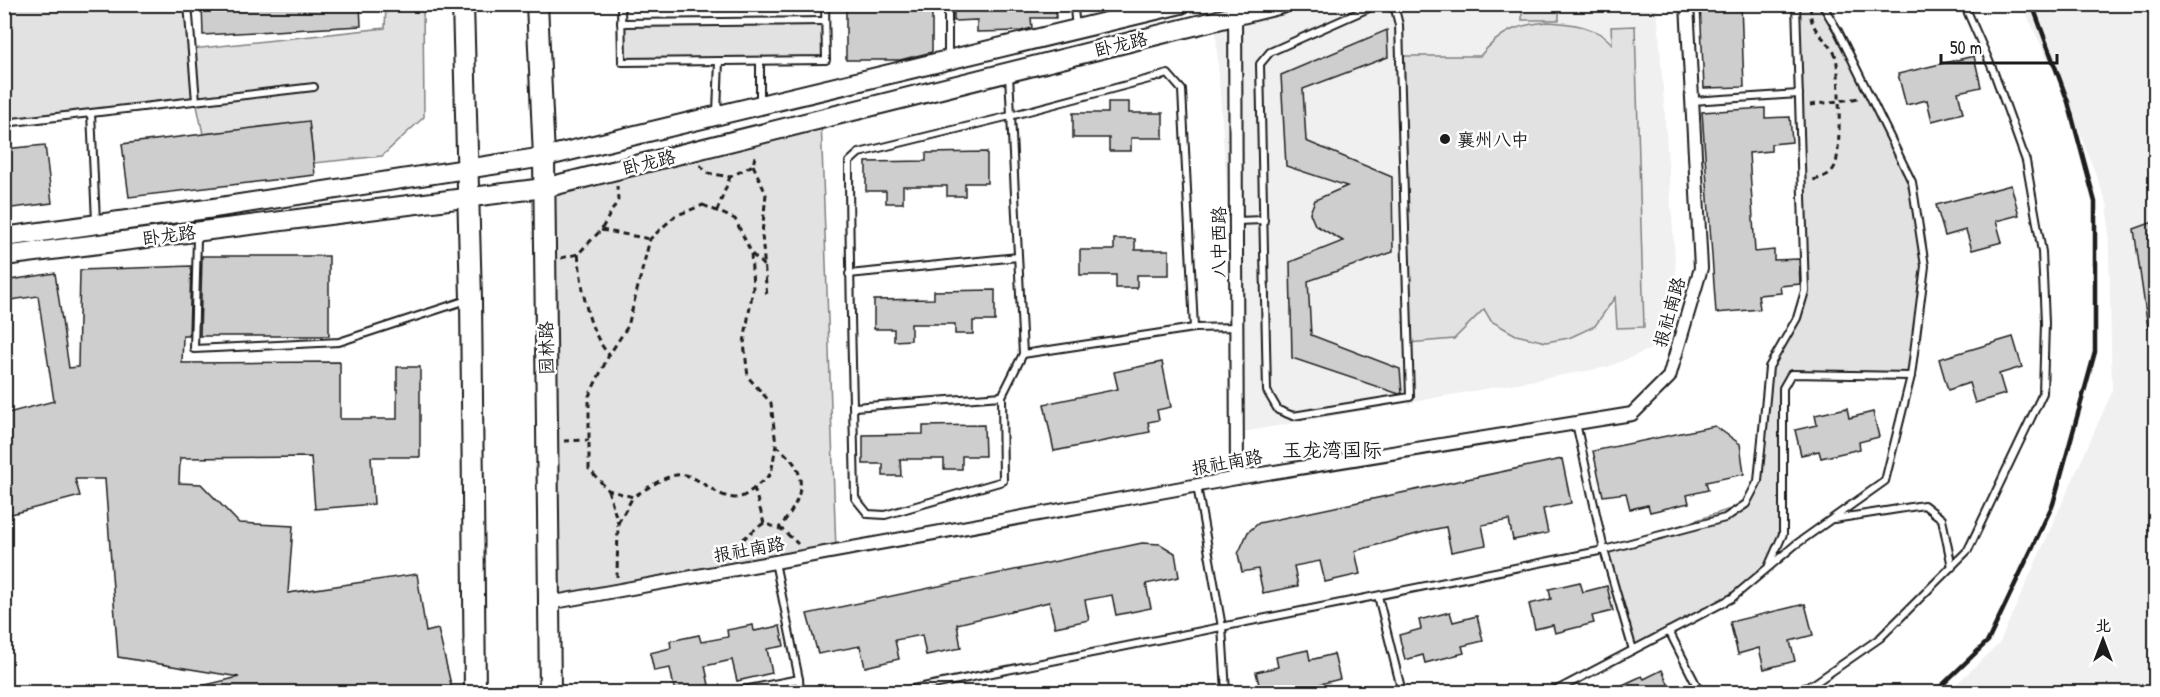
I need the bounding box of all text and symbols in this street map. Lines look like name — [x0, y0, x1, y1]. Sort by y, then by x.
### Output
street label: 卧龙路 — [1092, 25, 1150, 63]
scale bar — [1941, 27, 2056, 65]
text: 50 m — [1950, 35, 1982, 60]
place label: 襄州八中 — [1457, 127, 1529, 152]
marker: 襄州八中 — [1438, 132, 1452, 146]
street label: 卧龙路 — [620, 143, 678, 181]
street label: 八中西路 — [1206, 206, 1231, 278]
street label: 卧龙路 — [141, 219, 197, 251]
street label: 报社南路 — [1647, 274, 1691, 350]
street label: 园林路 — [533, 321, 559, 375]
district label: 玉龙湾国际 — [1282, 436, 1382, 463]
street label: 报社南路 — [1189, 443, 1265, 481]
street label: 报社南路 — [711, 530, 787, 568]
north arrow — [2073, 610, 2133, 670]
text: 北 — [2095, 614, 2111, 636]

